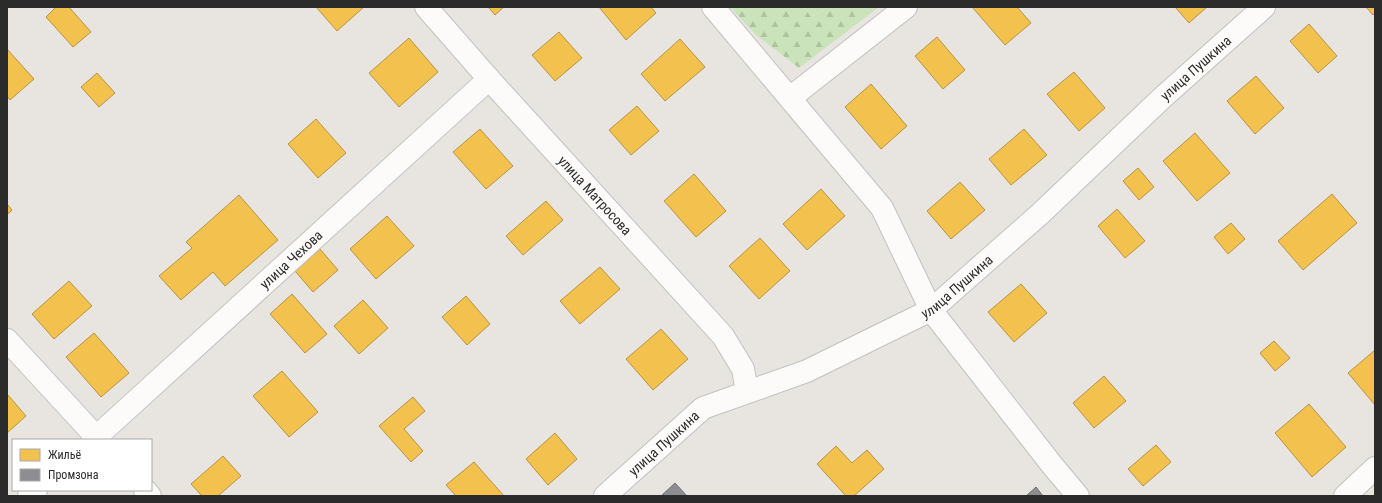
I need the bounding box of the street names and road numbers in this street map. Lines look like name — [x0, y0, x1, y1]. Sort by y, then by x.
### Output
street label: улица Пушкина — [1157, 32, 1234, 104]
street label: улица Матросова — [555, 152, 635, 238]
street label: улица Чехова — [256, 227, 326, 292]
street label: улица Пушкина — [919, 252, 996, 322]
street label: улица Пушкина — [625, 407, 702, 479]

